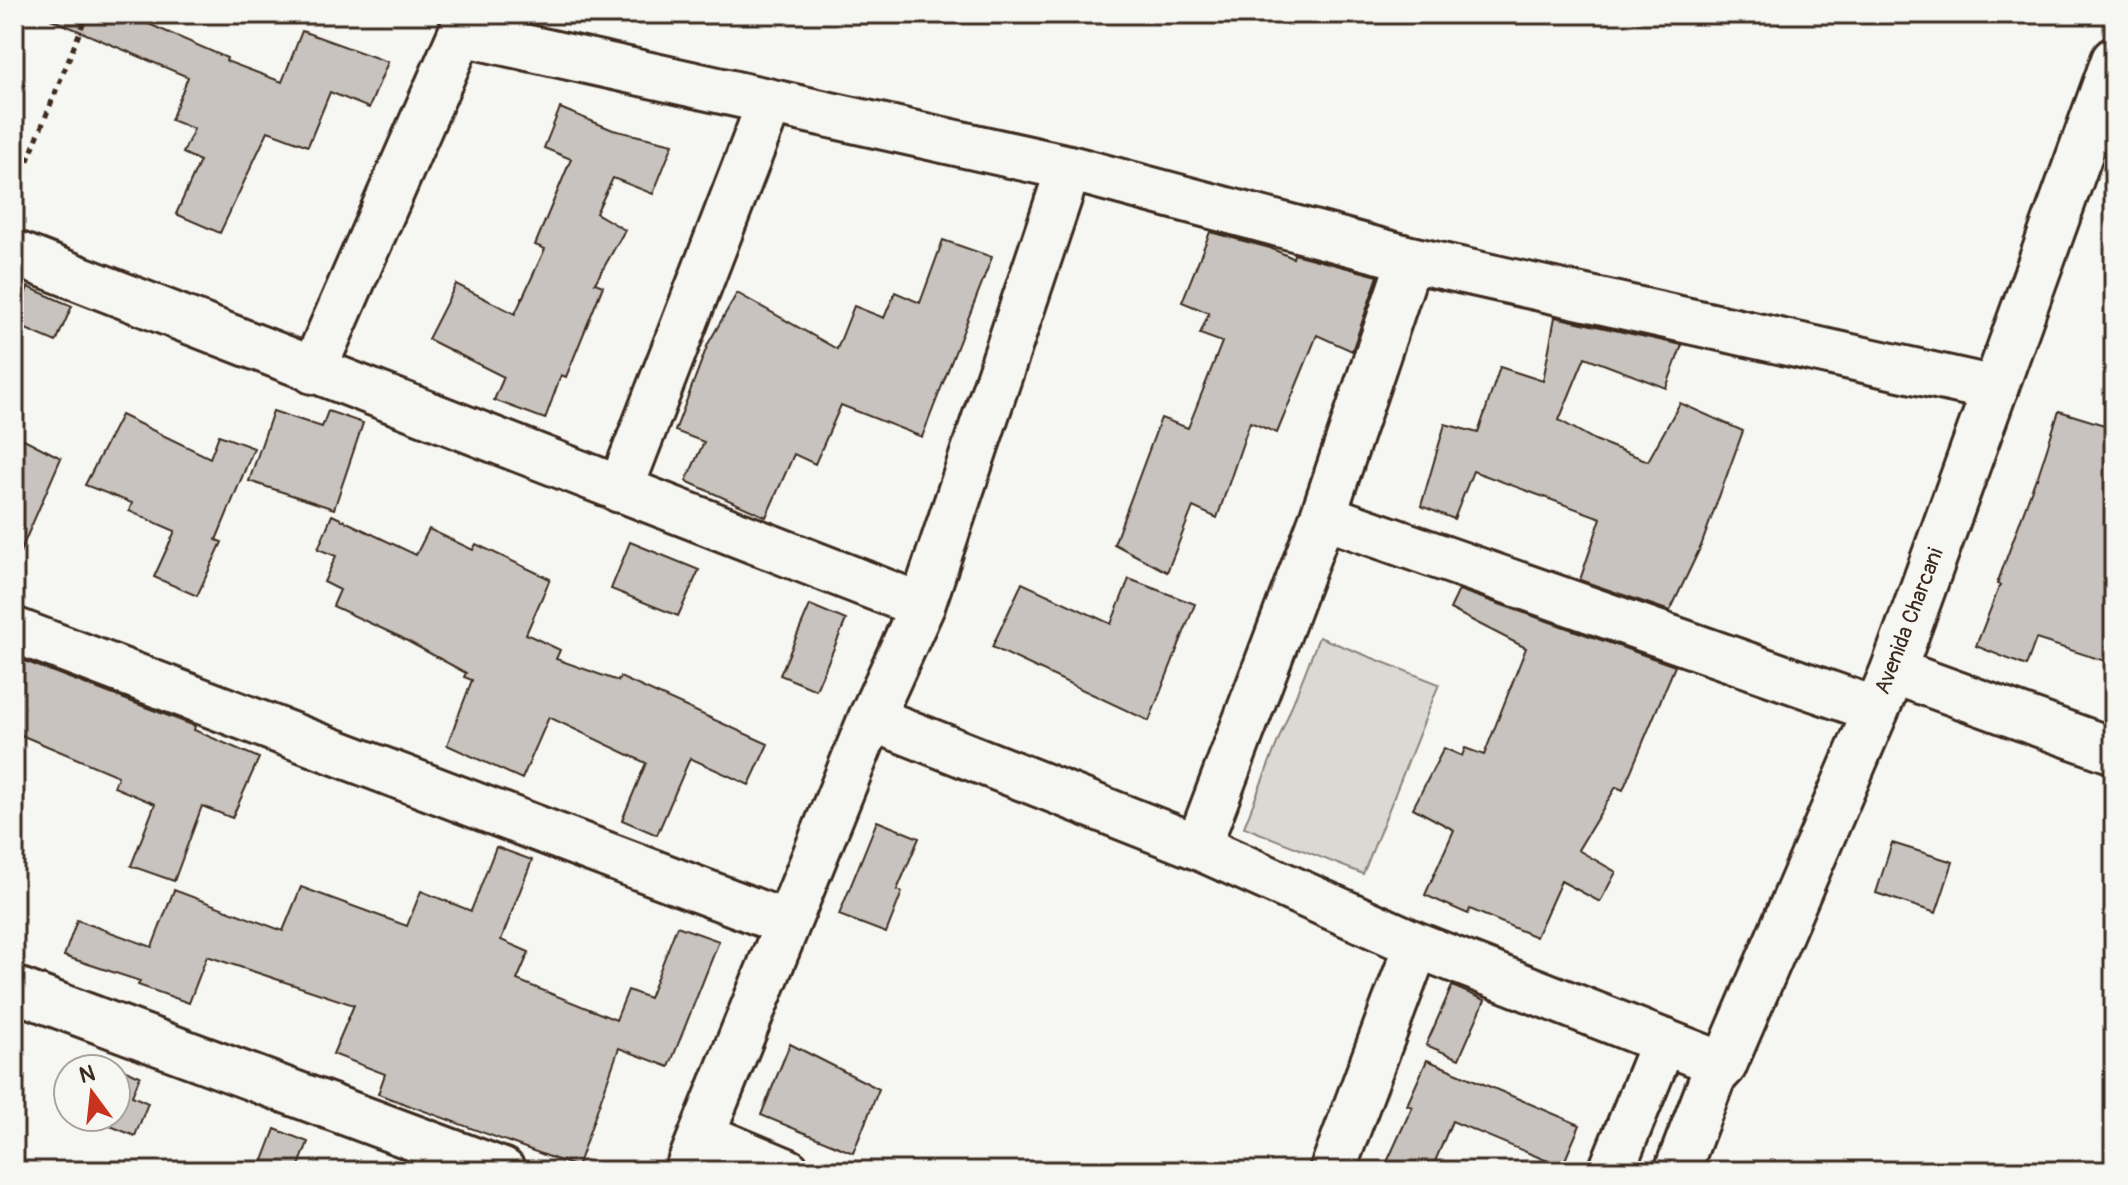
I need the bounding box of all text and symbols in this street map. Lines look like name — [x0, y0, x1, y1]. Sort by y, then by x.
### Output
street label: Avenida Charcani — [1868, 544, 1950, 698]
north arrow — [52, 1053, 132, 1133]
text: N — [76, 1059, 98, 1090]

